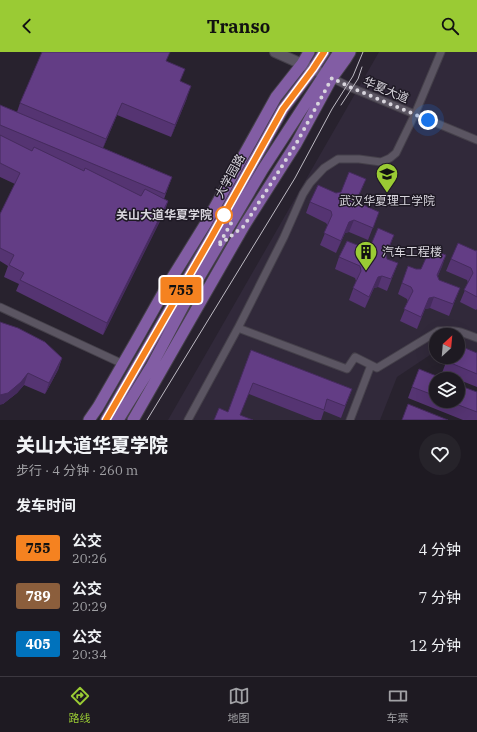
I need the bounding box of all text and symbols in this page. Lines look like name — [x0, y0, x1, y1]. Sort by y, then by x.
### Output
icon: back — [16, 15, 38, 37]
text: Transo — [207, 15, 270, 38]
icon: search — [439, 15, 461, 37]
street label: 华夏大道 — [361, 73, 411, 106]
your location — [418, 110, 438, 130]
street label: 大学园路 — [211, 151, 248, 200]
school or university icon: 武汉华夏理工学院 — [374, 161, 400, 194]
place label: 武汉华夏理工学院 — [339, 193, 435, 208]
marker: 关山大道华夏学院 — [215, 206, 233, 224]
place label: 关山大道华夏学院 — [116, 207, 212, 222]
building icon: 汽车工程楼 — [353, 239, 379, 272]
place label: 汽车工程楼 — [382, 244, 442, 259]
line badge: 755 — [158, 277, 204, 303]
text: 755 — [168, 281, 194, 299]
north arrow — [429, 328, 465, 364]
map controls — [429, 328, 465, 408]
button: layers — [429, 372, 465, 408]
text: 关山大道华夏学院 — [16, 433, 168, 457]
button: heart — [419, 433, 461, 475]
text: 步行 · 4 分钟 · 260 m — [16, 462, 138, 479]
text: 发车时间 — [16, 496, 76, 515]
text: 公交 — [72, 531, 102, 550]
text: 755 — [25, 539, 51, 557]
text: 4 分钟 — [419, 540, 461, 559]
text: 20:26 — [72, 550, 107, 567]
text: 公交 — [72, 579, 102, 598]
text: 789 — [25, 587, 51, 605]
text: 7 分钟 — [419, 588, 461, 607]
text: 20:29 — [72, 598, 107, 615]
text: 公交 — [72, 627, 102, 646]
text: 405 — [25, 635, 51, 653]
text: 12 分钟 — [410, 636, 461, 655]
text: 20:34 — [72, 646, 107, 663]
tab: 路线 — [69, 685, 91, 725]
tab: 地图 — [228, 685, 250, 725]
tab: 车票 — [387, 685, 409, 725]

